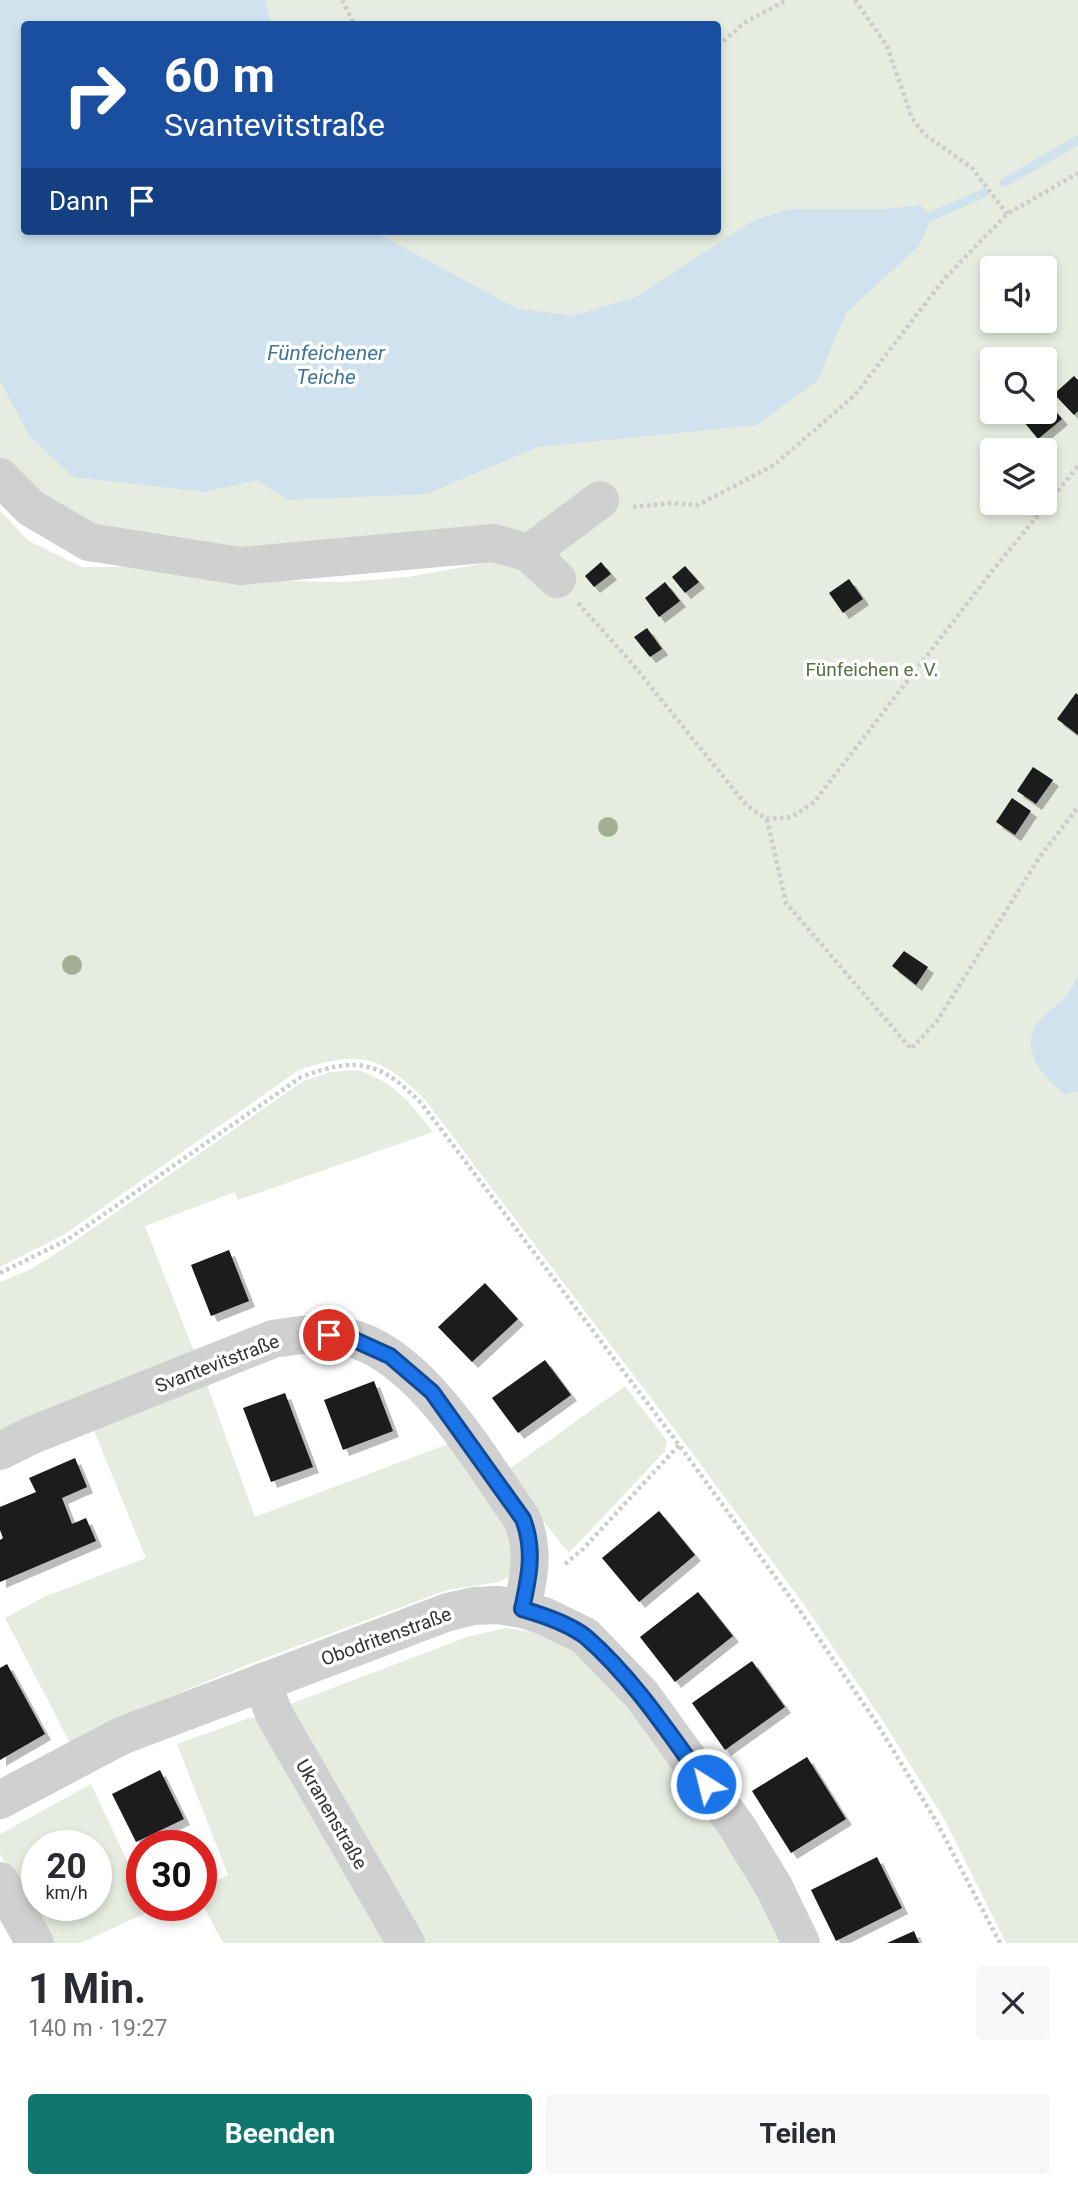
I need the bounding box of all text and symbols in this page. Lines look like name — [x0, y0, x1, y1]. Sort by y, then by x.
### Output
text: 60 m — [164, 47, 275, 104]
icon: right — [49, 49, 140, 140]
text: Svantevitstraße — [164, 106, 385, 144]
icon: arrive — [123, 182, 161, 220]
text: Dann — [49, 186, 109, 216]
map controls — [980, 256, 1057, 515]
button: sound — [980, 256, 1057, 333]
water label: Fünfeichener Teiche — [267, 341, 386, 389]
button: search — [980, 347, 1057, 424]
button: layers — [980, 438, 1057, 515]
park label: Fünfeichen e. V. — [806, 658, 938, 681]
pin — [299, 1305, 359, 1365]
icon: arrive — [310, 1316, 348, 1354]
street label: Svantevitstraße — [152, 1329, 283, 1398]
street label: Obodritenstraße — [318, 1602, 454, 1671]
position arrow — [669, 1747, 743, 1821]
street label: Ukranenstraße — [291, 1755, 372, 1873]
speed limit sign: 30 — [126, 1830, 217, 1921]
text: 20 — [46, 1846, 87, 1887]
text: km/h — [45, 1882, 88, 1903]
text: 1 Min. — [28, 1964, 146, 2013]
button: close — [976, 1966, 1050, 2040]
text: 140 m · 19:27 — [28, 2015, 167, 2042]
button: Beenden — [28, 2094, 532, 2174]
button: Teilen — [546, 2094, 1050, 2174]

